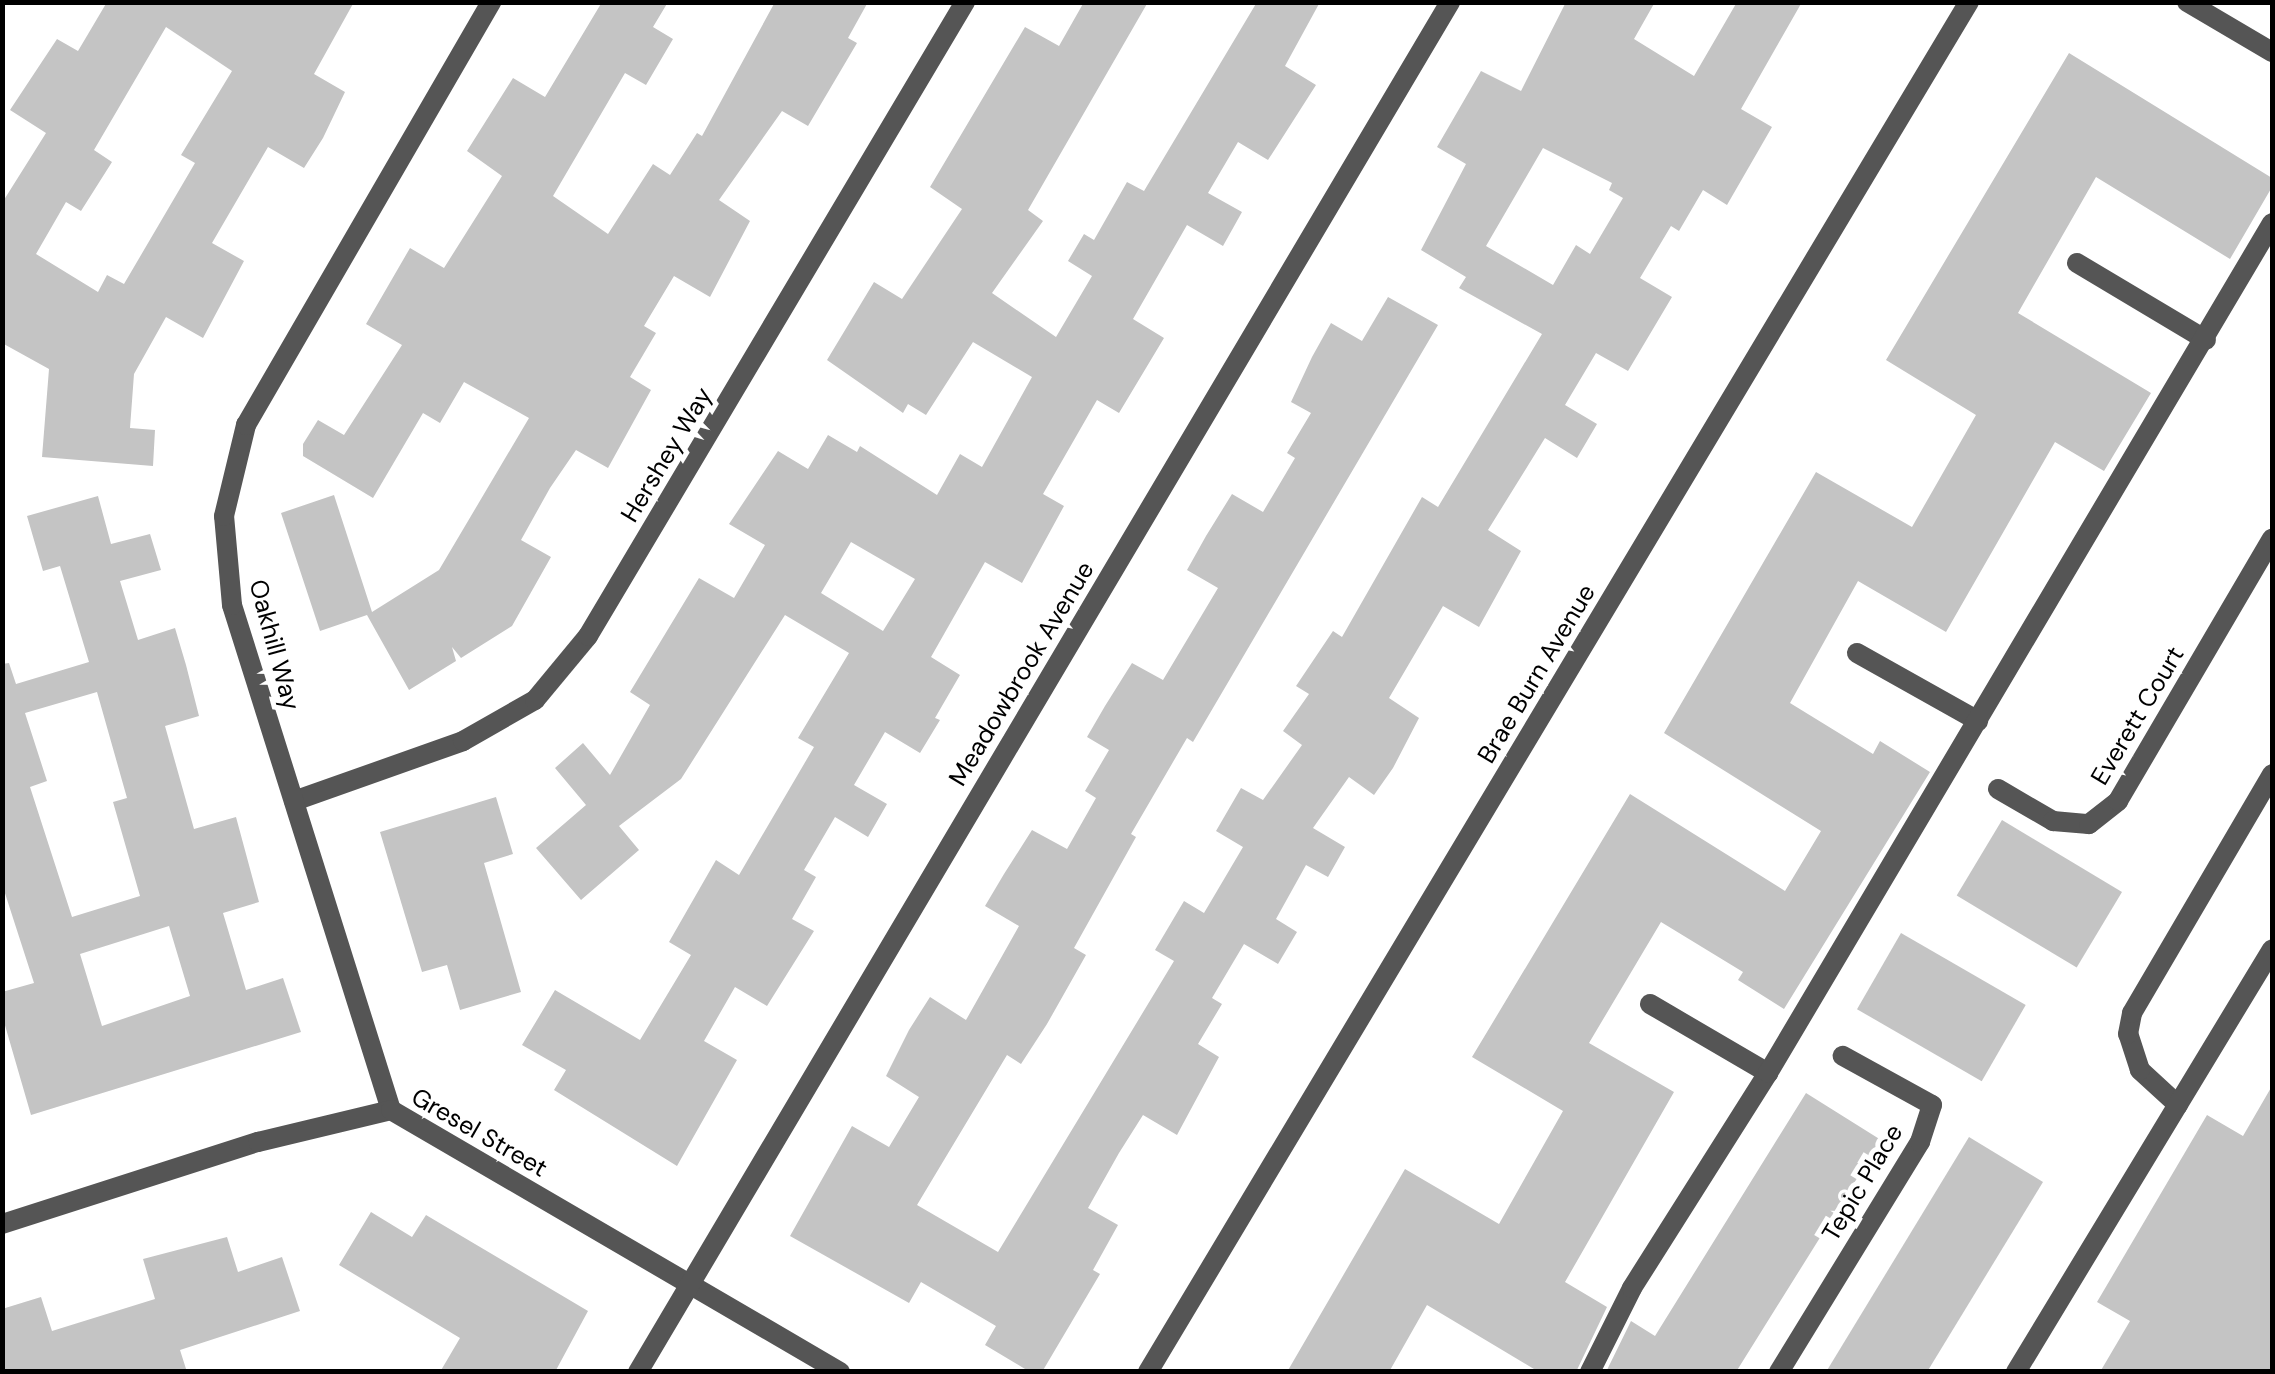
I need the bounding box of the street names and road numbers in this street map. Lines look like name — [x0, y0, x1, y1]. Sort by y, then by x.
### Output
street label: Hershey Way — [615, 382, 719, 528]
street label: Meadowbrook Avenue — [943, 556, 1101, 792]
street label: Oakhill Way — [242, 576, 306, 714]
street label: Brae Burn Avenue — [1472, 579, 1602, 769]
street label: Everett Court — [2085, 642, 2191, 790]
street label: Gresel Street — [406, 1082, 552, 1184]
street label: Tepic Place — [1816, 1119, 1910, 1247]

